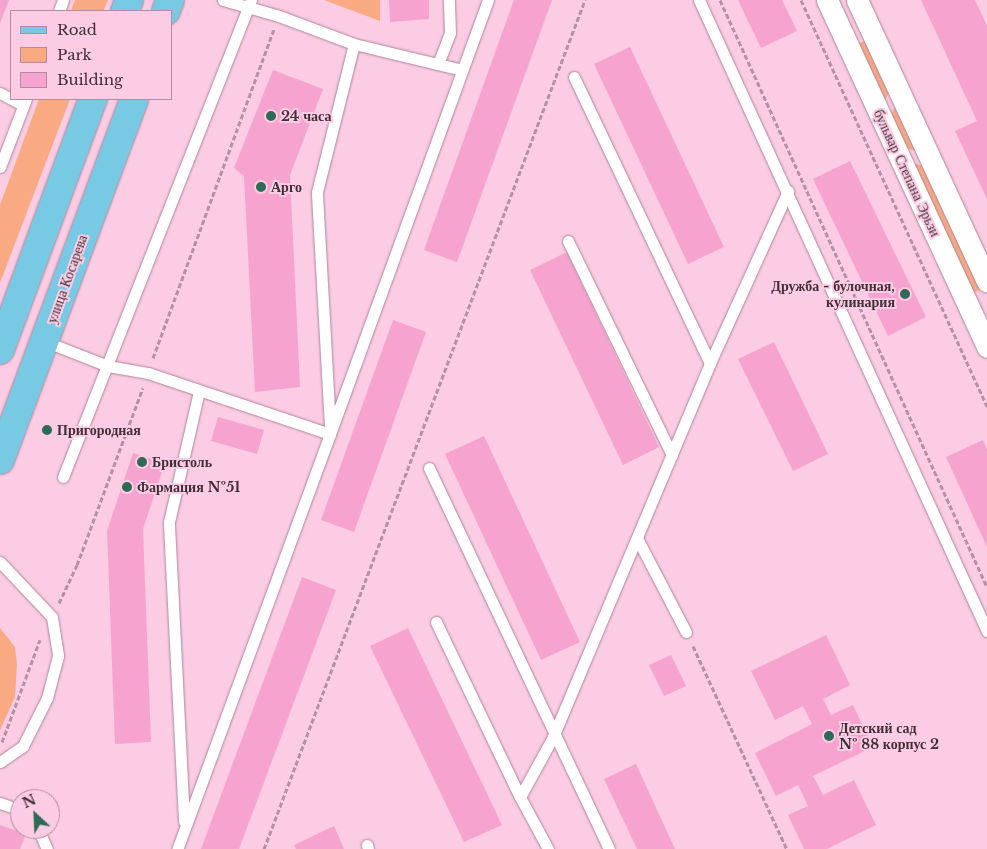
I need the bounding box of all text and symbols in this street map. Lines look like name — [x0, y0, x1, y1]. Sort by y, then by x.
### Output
legend — [10, 10, 172, 100]
text: Road — [57, 20, 97, 39]
text: Park — [57, 45, 92, 64]
text: Building — [57, 70, 123, 89]
street label: бульвар Степана Эрьзи — [870, 107, 944, 239]
place label: 24 часа — [281, 108, 331, 124]
marker: 24 часа — [265, 110, 277, 122]
place label: Арго — [271, 179, 302, 195]
marker: Арго — [255, 181, 267, 193]
street label: улица Косарева — [43, 232, 91, 326]
place label: Дружба - булочная, кулинария — [771, 278, 895, 310]
marker: Дружба - булочная, кулинария — [899, 288, 911, 300]
place label: Пригородная — [57, 422, 141, 438]
marker: Пригородная — [41, 424, 53, 436]
place label: Бристоль — [152, 454, 212, 470]
marker: Бристоль — [136, 456, 148, 468]
place label: Фармация №51 — [137, 479, 240, 495]
marker: Фармация №51 — [121, 481, 133, 493]
place label: Детский сад № 88 корпус 2 — [839, 720, 939, 752]
marker: Детский сад № 88 корпус 2 — [823, 730, 835, 742]
north arrow — [10, 789, 60, 839]
text: N — [19, 790, 39, 812]

